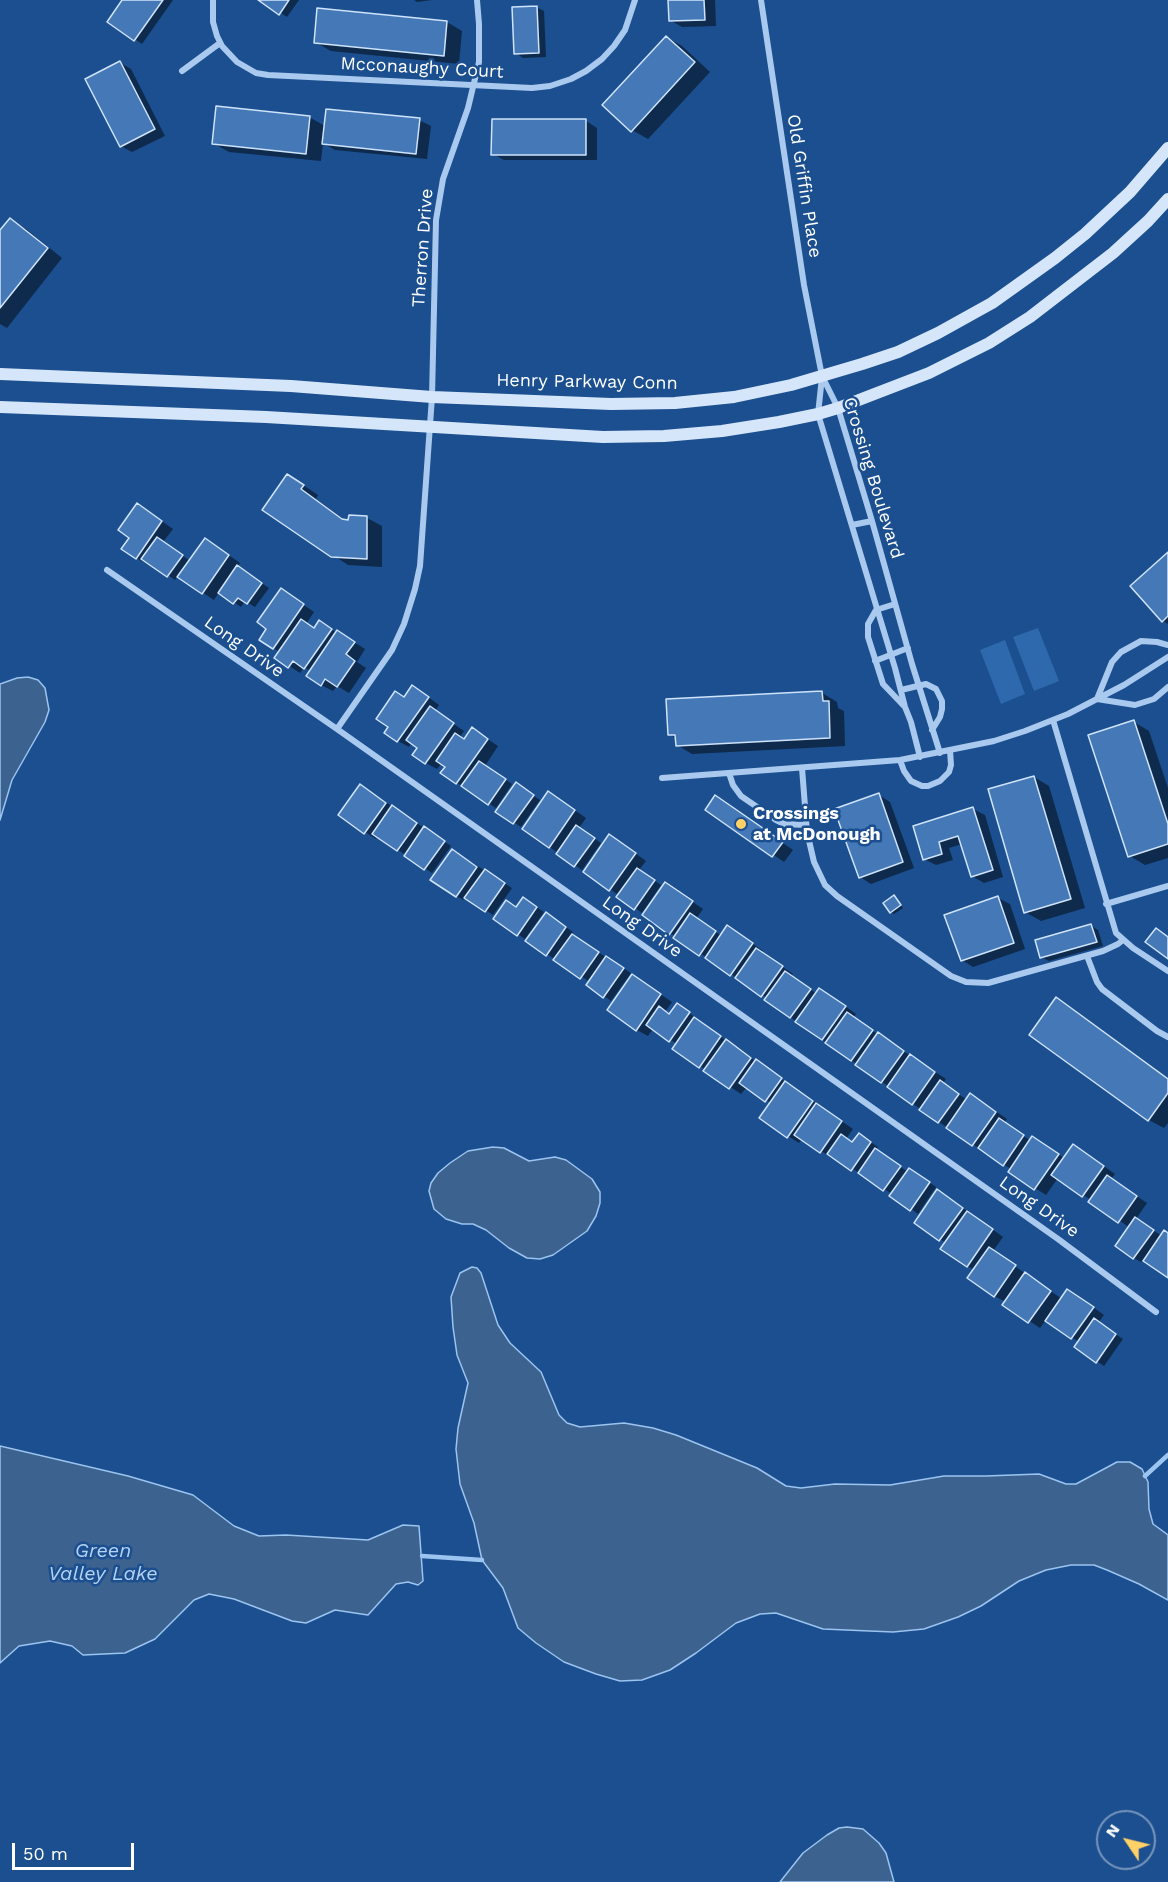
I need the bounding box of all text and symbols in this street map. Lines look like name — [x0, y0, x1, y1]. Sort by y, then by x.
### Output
street label: Mcconaughy Court — [340, 53, 504, 83]
street label: Old Griffin Place — [782, 113, 826, 259]
street label: Therron Drive — [408, 188, 438, 308]
street label: Henry Parkway Conn — [496, 370, 678, 394]
street label: Crossing Boulevard — [838, 395, 908, 561]
street label: Long Drive — [200, 612, 288, 682]
place label: Crossings at McDonough — [753, 803, 881, 846]
marker: Crossings at McDonough — [734, 817, 748, 831]
street label: Long Drive — [598, 892, 686, 962]
street label: Long Drive — [995, 1172, 1083, 1242]
water label: Green Valley Lake — [48, 1539, 158, 1586]
north arrow — [1096, 1810, 1156, 1870]
text: N — [1101, 1820, 1124, 1841]
scale bar — [15, 1831, 136, 1869]
text: 50 m — [23, 1843, 68, 1864]

